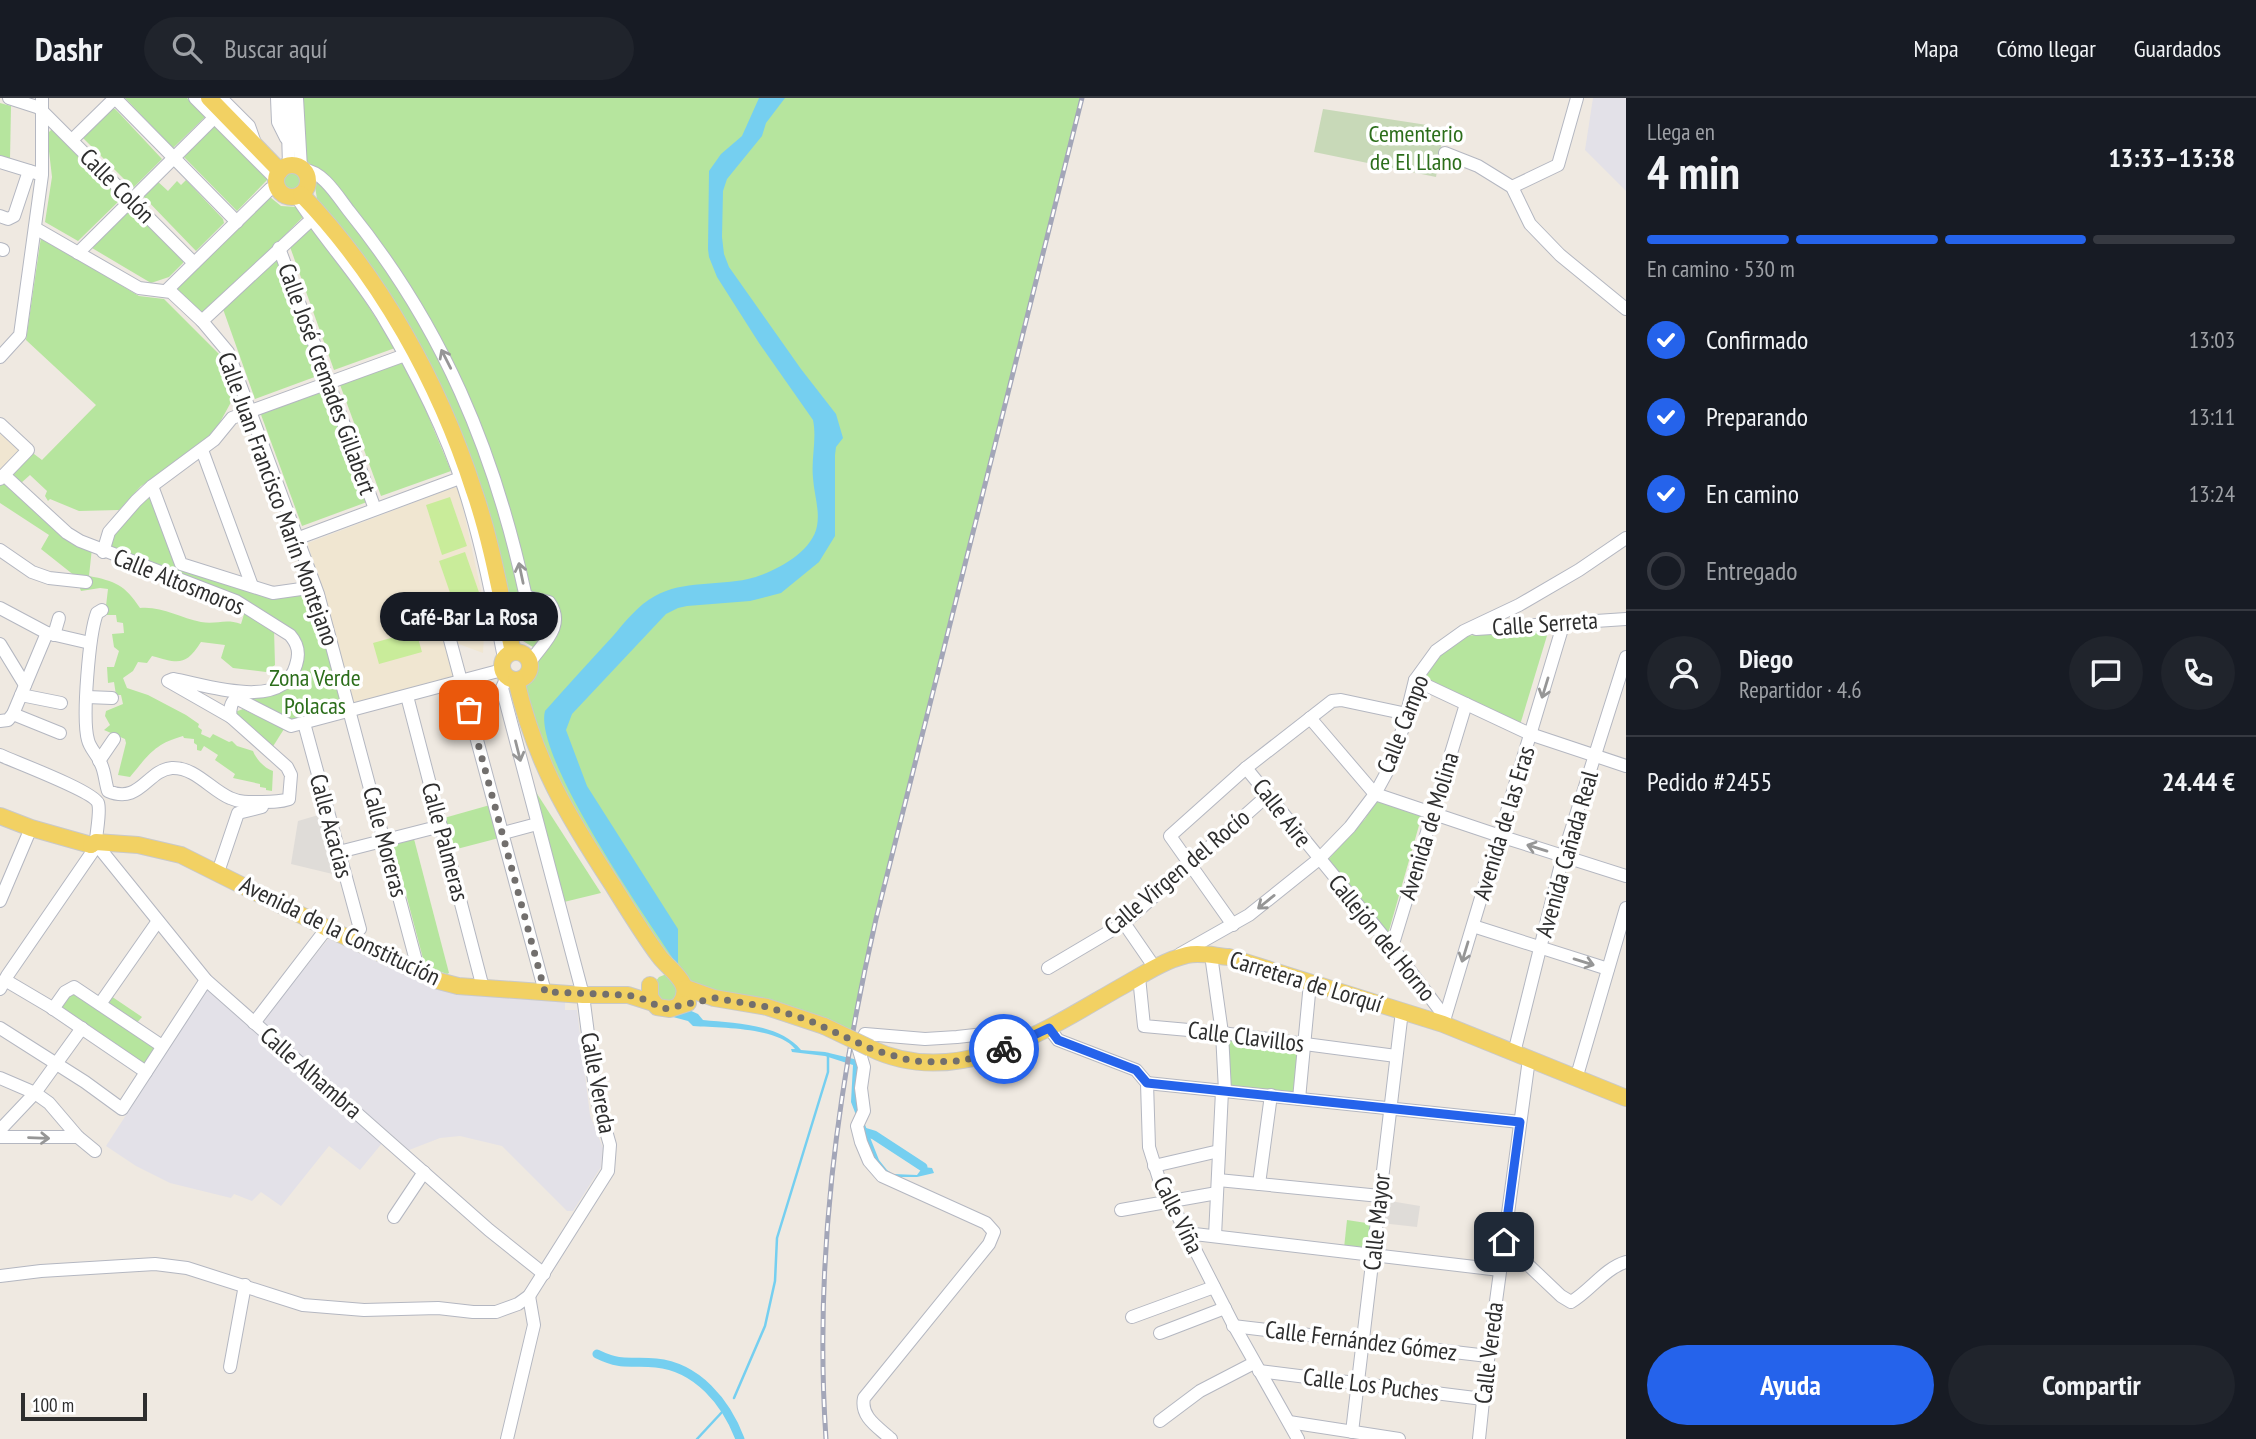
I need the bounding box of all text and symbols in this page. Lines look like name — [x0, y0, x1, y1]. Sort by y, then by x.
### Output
search box — [144, 17, 634, 80]
text: Dashr — [35, 27, 102, 70]
icon: search — [168, 29, 206, 67]
text: Buscar aquí — [224, 32, 328, 65]
text: Mapa — [1914, 33, 1959, 64]
text: Cómo llegar — [1997, 33, 2096, 64]
text: Guardados — [2134, 33, 2221, 64]
text: Llega en — [1647, 117, 1715, 146]
park label: Cementerio de El Llano — [1369, 118, 1463, 177]
text: 13:33–13:38 — [2108, 141, 2235, 174]
street label: Calle Colón — [73, 142, 161, 230]
text: 4 min — [1647, 142, 1740, 202]
text: En camino · 530 m — [1647, 254, 1795, 283]
street label: Calle José Cremades Gillabert — [271, 259, 384, 499]
icon: check — [1647, 321, 1685, 359]
text: Confirmado — [1706, 323, 1808, 356]
text: 13:03 — [2189, 325, 2235, 354]
street label: Calle Juan Francisco Marín Montejano — [211, 348, 346, 650]
one-way arrow — [438, 349, 452, 370]
icon: check — [1647, 398, 1685, 436]
text: Preparando — [1706, 400, 1808, 433]
text: 13:11 — [2189, 402, 2235, 431]
icon: check — [1647, 475, 1685, 513]
text: En camino — [1706, 477, 1799, 510]
text: 13:24 — [2189, 479, 2235, 508]
street label: Calle Altosmoros — [109, 541, 249, 622]
text: Entregado — [1706, 554, 1798, 587]
one-way arrow — [513, 562, 527, 585]
callout: Café-Bar La Rosa — [380, 591, 558, 640]
text: Café-Bar La Rosa — [400, 602, 538, 631]
street label: Calle Serreta — [1491, 604, 1599, 643]
button: person — [1647, 636, 1721, 710]
button: chat — [2069, 636, 2143, 710]
button: phone — [2161, 636, 2235, 710]
text: Diego — [1739, 642, 1793, 675]
park label: Zona Verde Polacas — [269, 662, 361, 721]
street label: Calle Campo — [1370, 670, 1435, 778]
text: Repartidor · 4.6 — [1739, 675, 1862, 704]
one-way arrow — [1537, 676, 1550, 698]
pin — [439, 680, 499, 740]
icon: bag — [450, 691, 488, 729]
one-way arrow — [512, 739, 525, 762]
street label: Avenida de las Eras — [1465, 742, 1542, 903]
street label: Avenida de Molina — [1391, 748, 1466, 903]
text: Pedido #2455 — [1647, 765, 1772, 798]
text: 24.44 € — [2162, 765, 2235, 798]
street label: Avenida Cañada Real — [1528, 767, 1605, 941]
street label: Calle Acacias — [303, 770, 360, 881]
street label: Calle Aire — [1246, 772, 1319, 853]
street label: Calle Palmeras — [415, 779, 476, 905]
street label: Calle Moreras — [356, 783, 415, 900]
street label: Calle Virgen del Rocío — [1097, 802, 1256, 942]
one-way arrow — [1527, 841, 1549, 853]
street label: Callejón del Horno — [1322, 868, 1443, 1007]
street label: Avenida de la Constitución — [235, 869, 446, 993]
one-way arrow — [1257, 894, 1275, 910]
one-way arrow — [1457, 941, 1470, 963]
street label: Carretera de Lorquí — [1226, 944, 1386, 1019]
one-way arrow — [1573, 956, 1595, 969]
courier — [969, 1014, 1039, 1084]
street label: Calle Clavillos — [1186, 1014, 1306, 1059]
street label: Calle Alhambra — [254, 1020, 369, 1125]
street label: Calle Vereda — [574, 1030, 623, 1136]
icon: bike — [985, 1030, 1023, 1068]
one-way arrow — [27, 1131, 50, 1144]
street label: Calle Viña — [1146, 1171, 1210, 1259]
street label: Calle Mayor — [1356, 1172, 1397, 1272]
pin — [1474, 1212, 1534, 1272]
icon: home — [1485, 1223, 1523, 1261]
street label: Calle Vereda — [1467, 1300, 1510, 1406]
street label: Calle Fernández Gómez — [1263, 1313, 1459, 1368]
button: Ayuda — [1647, 1345, 1934, 1425]
button: Compartir — [1948, 1345, 2235, 1425]
street label: Calle Los Puches — [1301, 1361, 1441, 1408]
scale bar — [21, 1390, 147, 1422]
text: 100 m — [32, 1393, 74, 1417]

